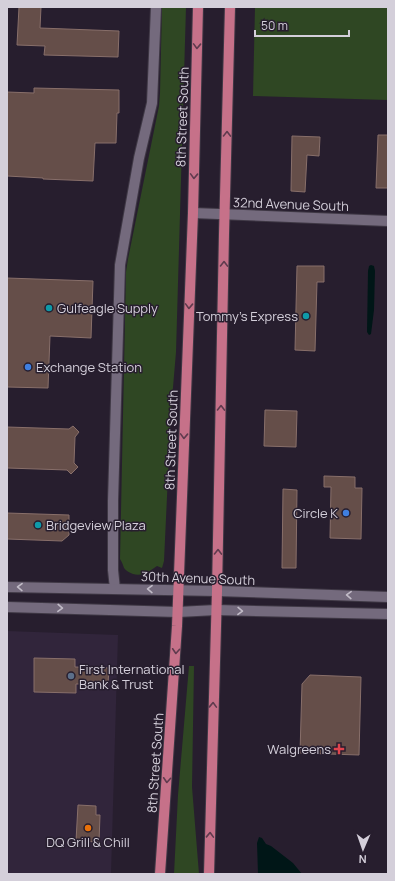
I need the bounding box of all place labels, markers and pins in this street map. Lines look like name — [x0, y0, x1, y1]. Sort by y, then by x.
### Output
place label: Gulfeagle Supply — [57, 299, 158, 317]
marker: Gulfeagle Supply — [44, 303, 54, 313]
place label: Tommy's Express — [196, 307, 298, 325]
marker: Tommy's Express — [301, 311, 311, 321]
place label: Exchange Station — [36, 358, 142, 376]
marker: Exchange Station — [23, 362, 33, 372]
place label: Circle K — [293, 504, 338, 522]
marker: Circle K — [341, 508, 351, 518]
place label: Bridgeview Plaza — [46, 516, 146, 534]
marker: Bridgeview Plaza — [33, 520, 43, 530]
place label: First International Bank & Trust — [79, 660, 184, 693]
marker: First International Bank & Trust — [66, 671, 76, 681]
place label: Walgreens — [267, 740, 331, 758]
marker: Walgreens — [334, 744, 344, 754]
marker: DQ Grill & Chill — [83, 823, 93, 833]
place label: DQ Grill & Chill — [46, 833, 130, 851]

